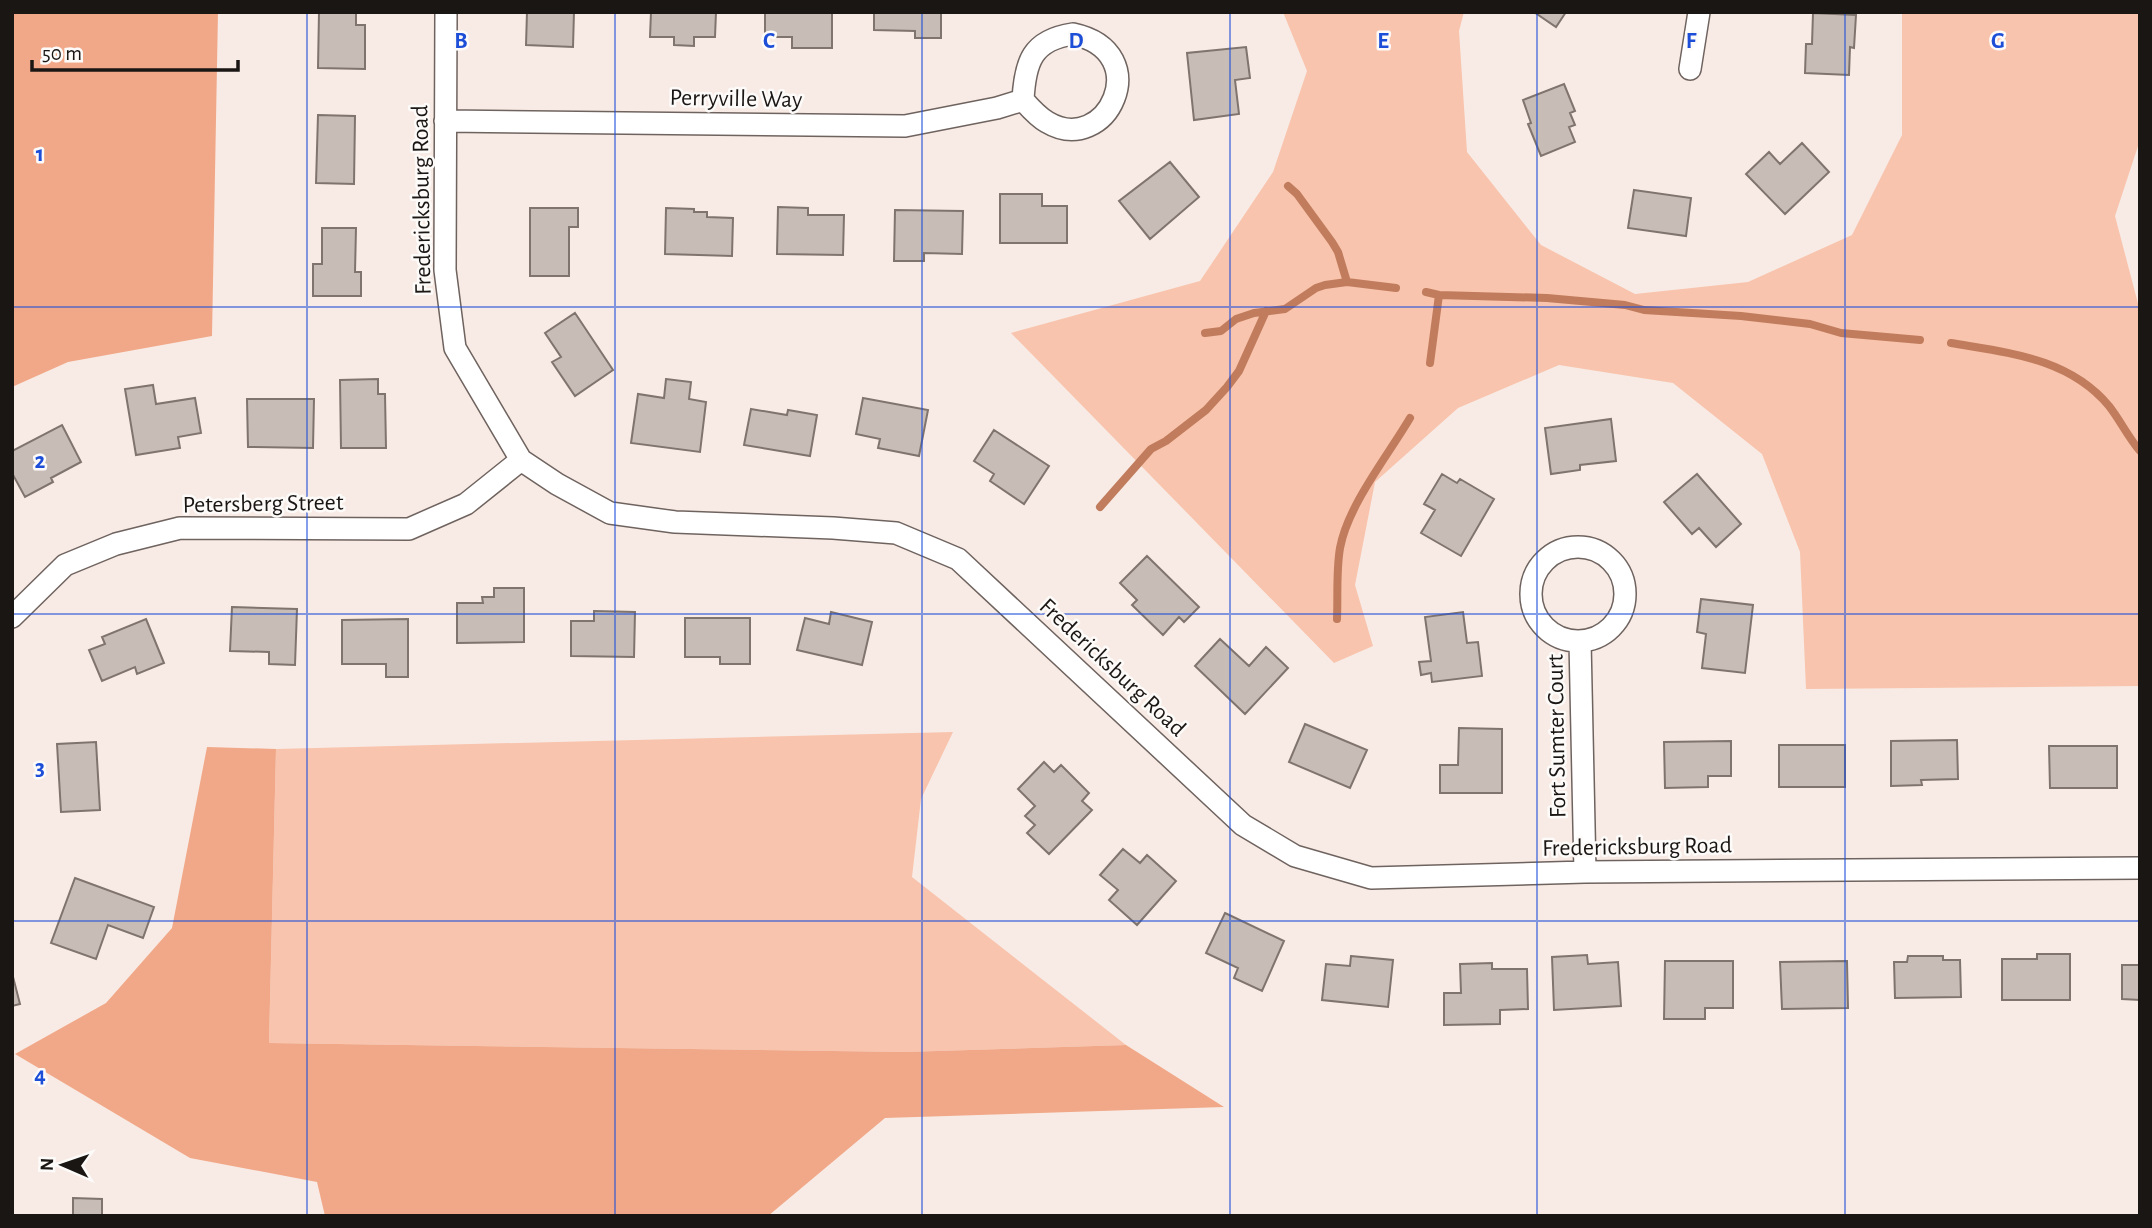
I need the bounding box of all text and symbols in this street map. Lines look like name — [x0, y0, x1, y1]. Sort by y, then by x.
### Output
scale bar — [32, 28, 238, 72]
text: B — [454, 30, 468, 53]
text: C — [763, 30, 775, 53]
text: D — [1068, 30, 1084, 53]
text: E — [1377, 30, 1389, 53]
text: F — [1686, 30, 1697, 53]
text: G — [1991, 30, 2005, 53]
text: 50 m — [42, 43, 82, 64]
street label: Perryville Way — [669, 86, 802, 112]
street label: Fredericksburg Road — [408, 105, 436, 295]
text: 1 — [36, 143, 44, 166]
text: 2 — [35, 450, 46, 473]
street label: Petersberg Street — [182, 491, 344, 517]
street label: Fredericksburg Road — [1035, 594, 1190, 741]
street label: Fort Sumter Court — [1544, 653, 1570, 818]
text: 3 — [35, 757, 45, 780]
street label: Fredericksburg Road — [1542, 833, 1732, 861]
text: 4 — [34, 1064, 46, 1087]
north arrow — [28, 1130, 98, 1200]
text: N — [38, 1158, 57, 1171]

